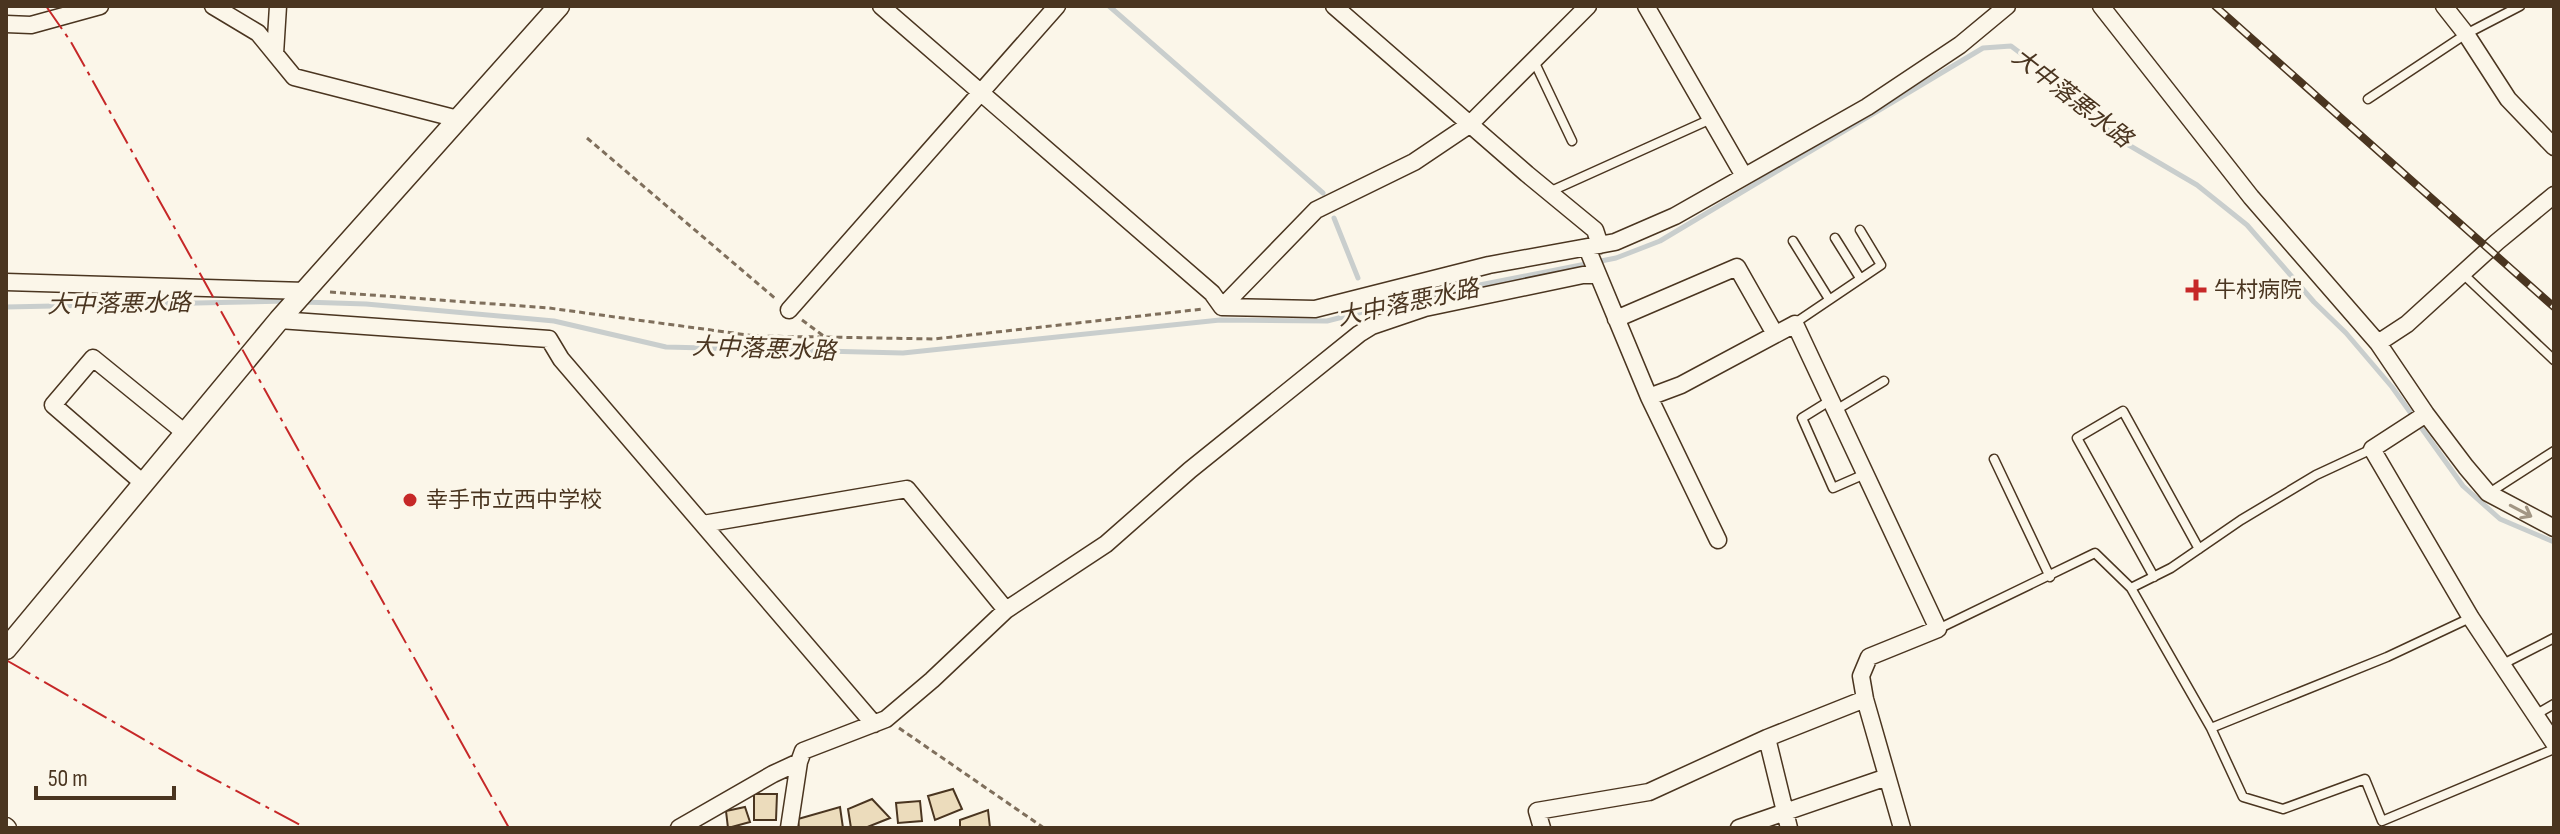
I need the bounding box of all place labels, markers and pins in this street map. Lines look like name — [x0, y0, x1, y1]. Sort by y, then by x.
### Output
place label: 牛村病院 — [2214, 277, 2302, 304]
marker: 牛村病院 — [2185, 279, 2207, 301]
place label: 幸手市立西中学校 — [426, 487, 602, 514]
marker: 幸手市立西中学校 — [401, 491, 419, 509]

